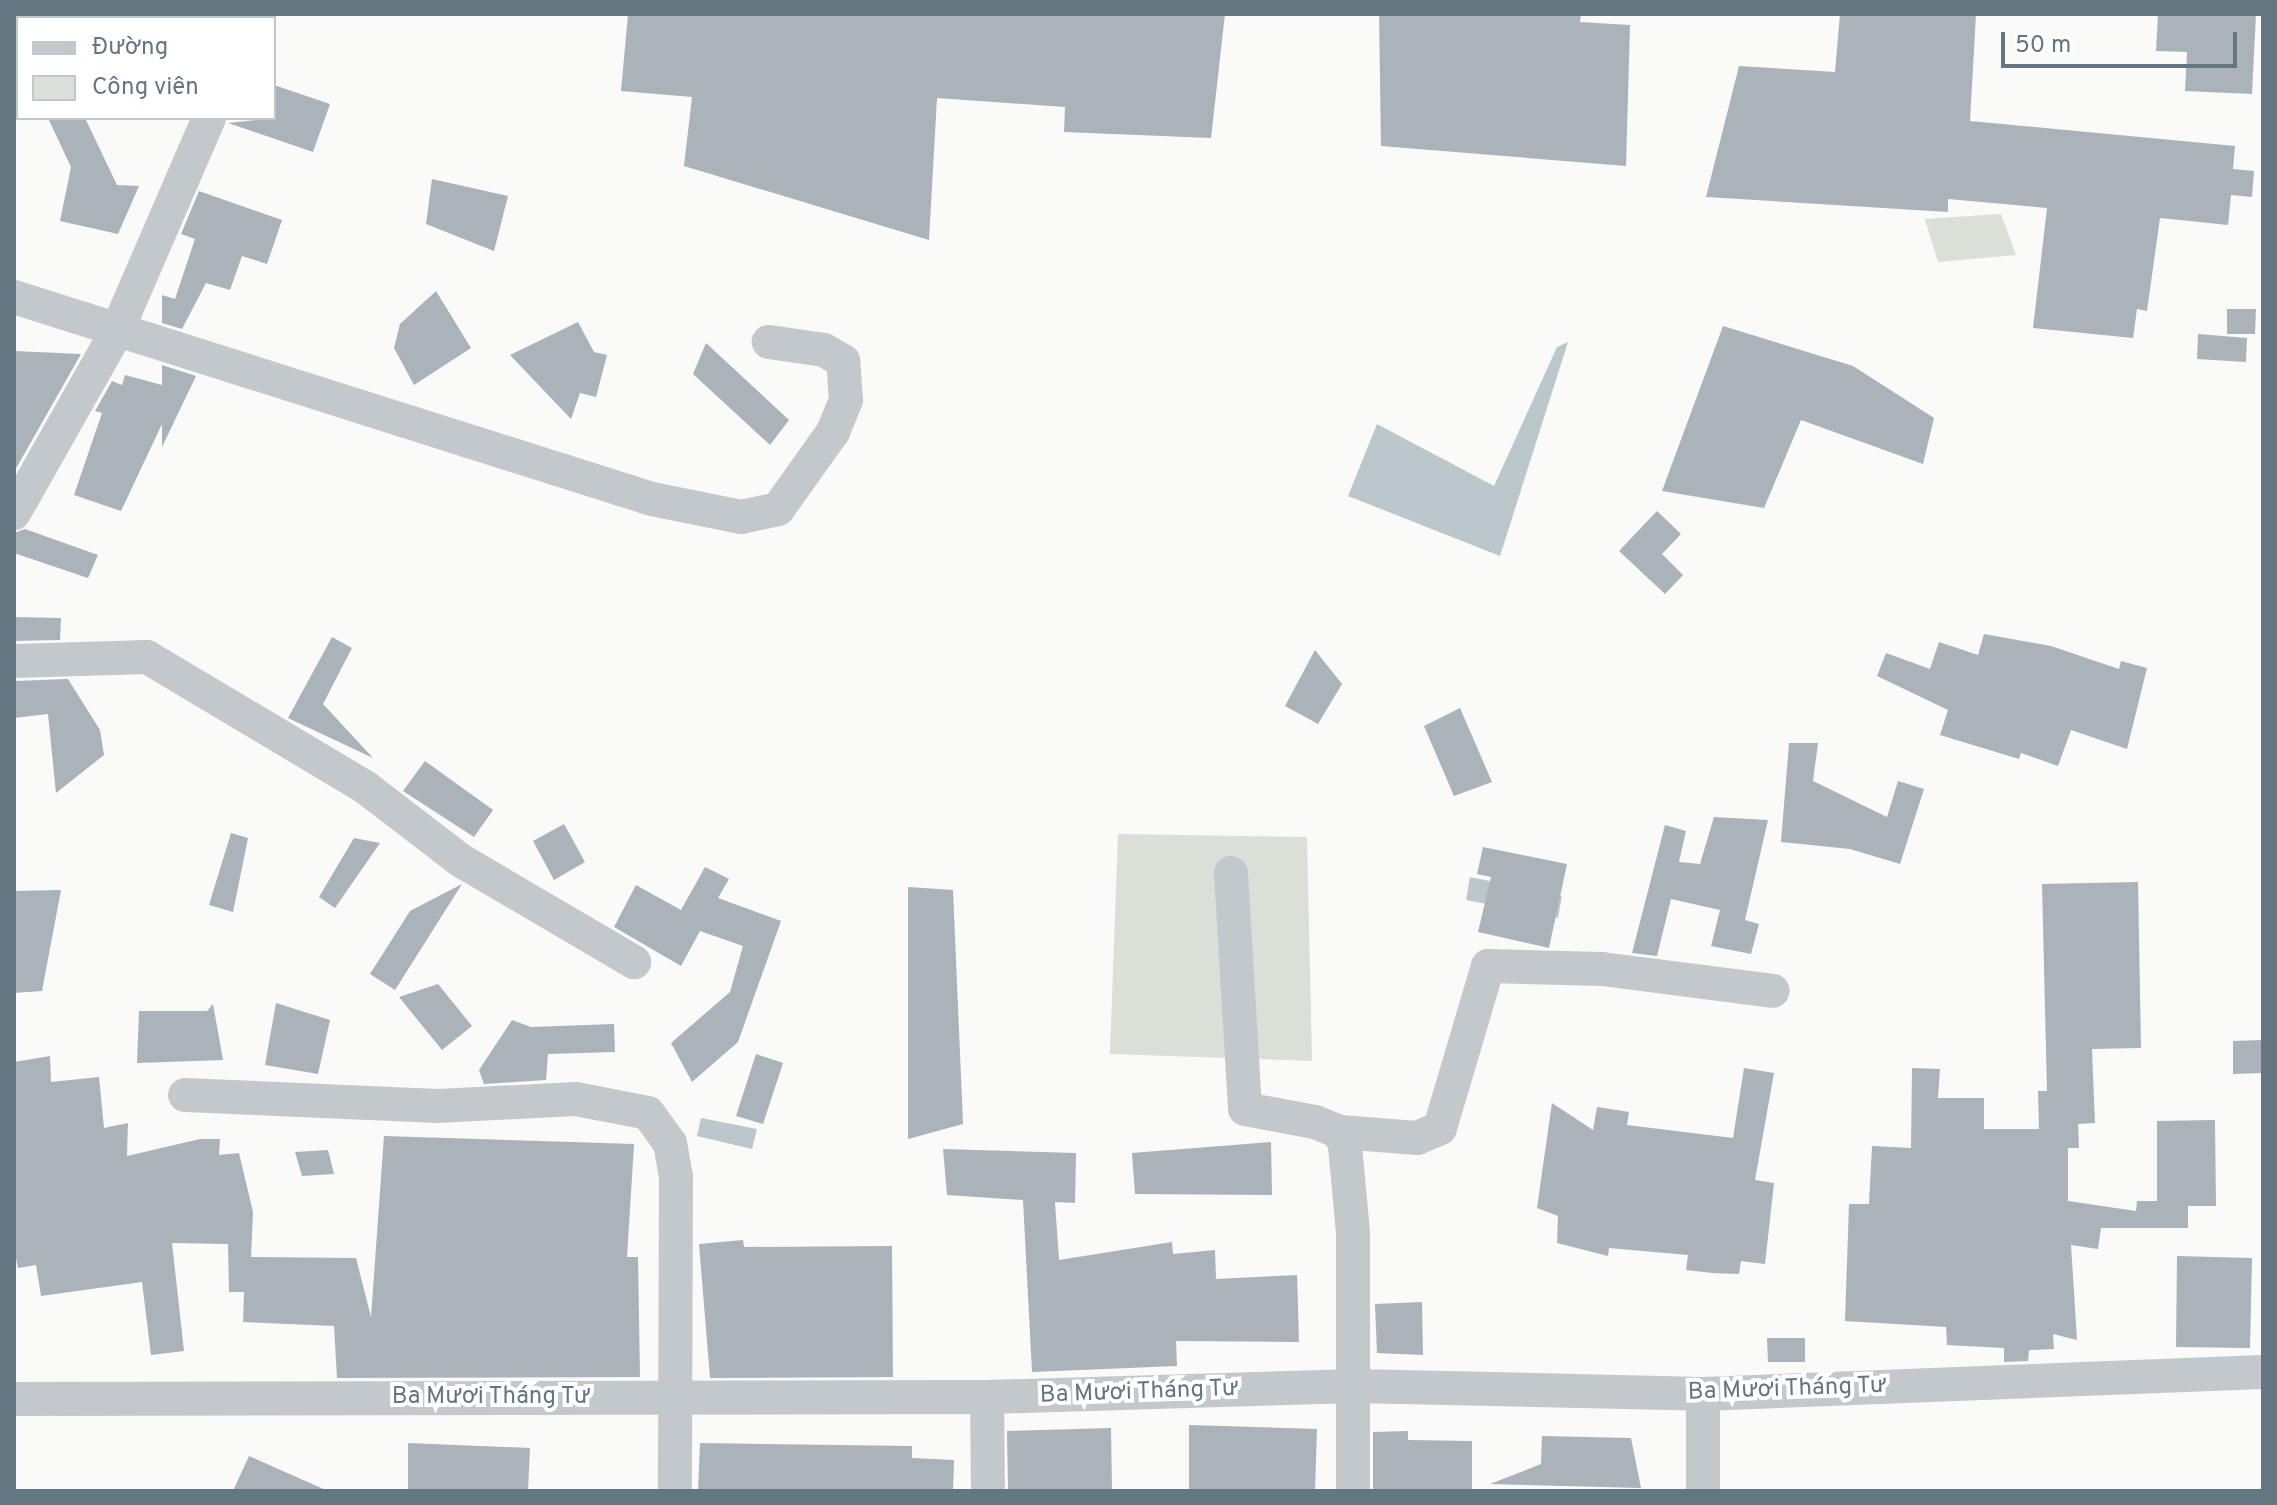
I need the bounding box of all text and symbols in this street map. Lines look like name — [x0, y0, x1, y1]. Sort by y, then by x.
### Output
legend — [16, 16, 276, 120]
scale bar — [2005, 16, 2241, 66]
text: 50 m — [2015, 31, 2071, 61]
text: Đường — [92, 33, 168, 63]
text: Công viên — [92, 73, 199, 103]
street label: Ba Mươi Tháng Tư — [1686, 1372, 1888, 1408]
street label: Ba Mươi Tháng Tư — [1038, 1375, 1240, 1411]
street label: Ba Mươi Tháng Tư — [391, 1384, 591, 1412]

